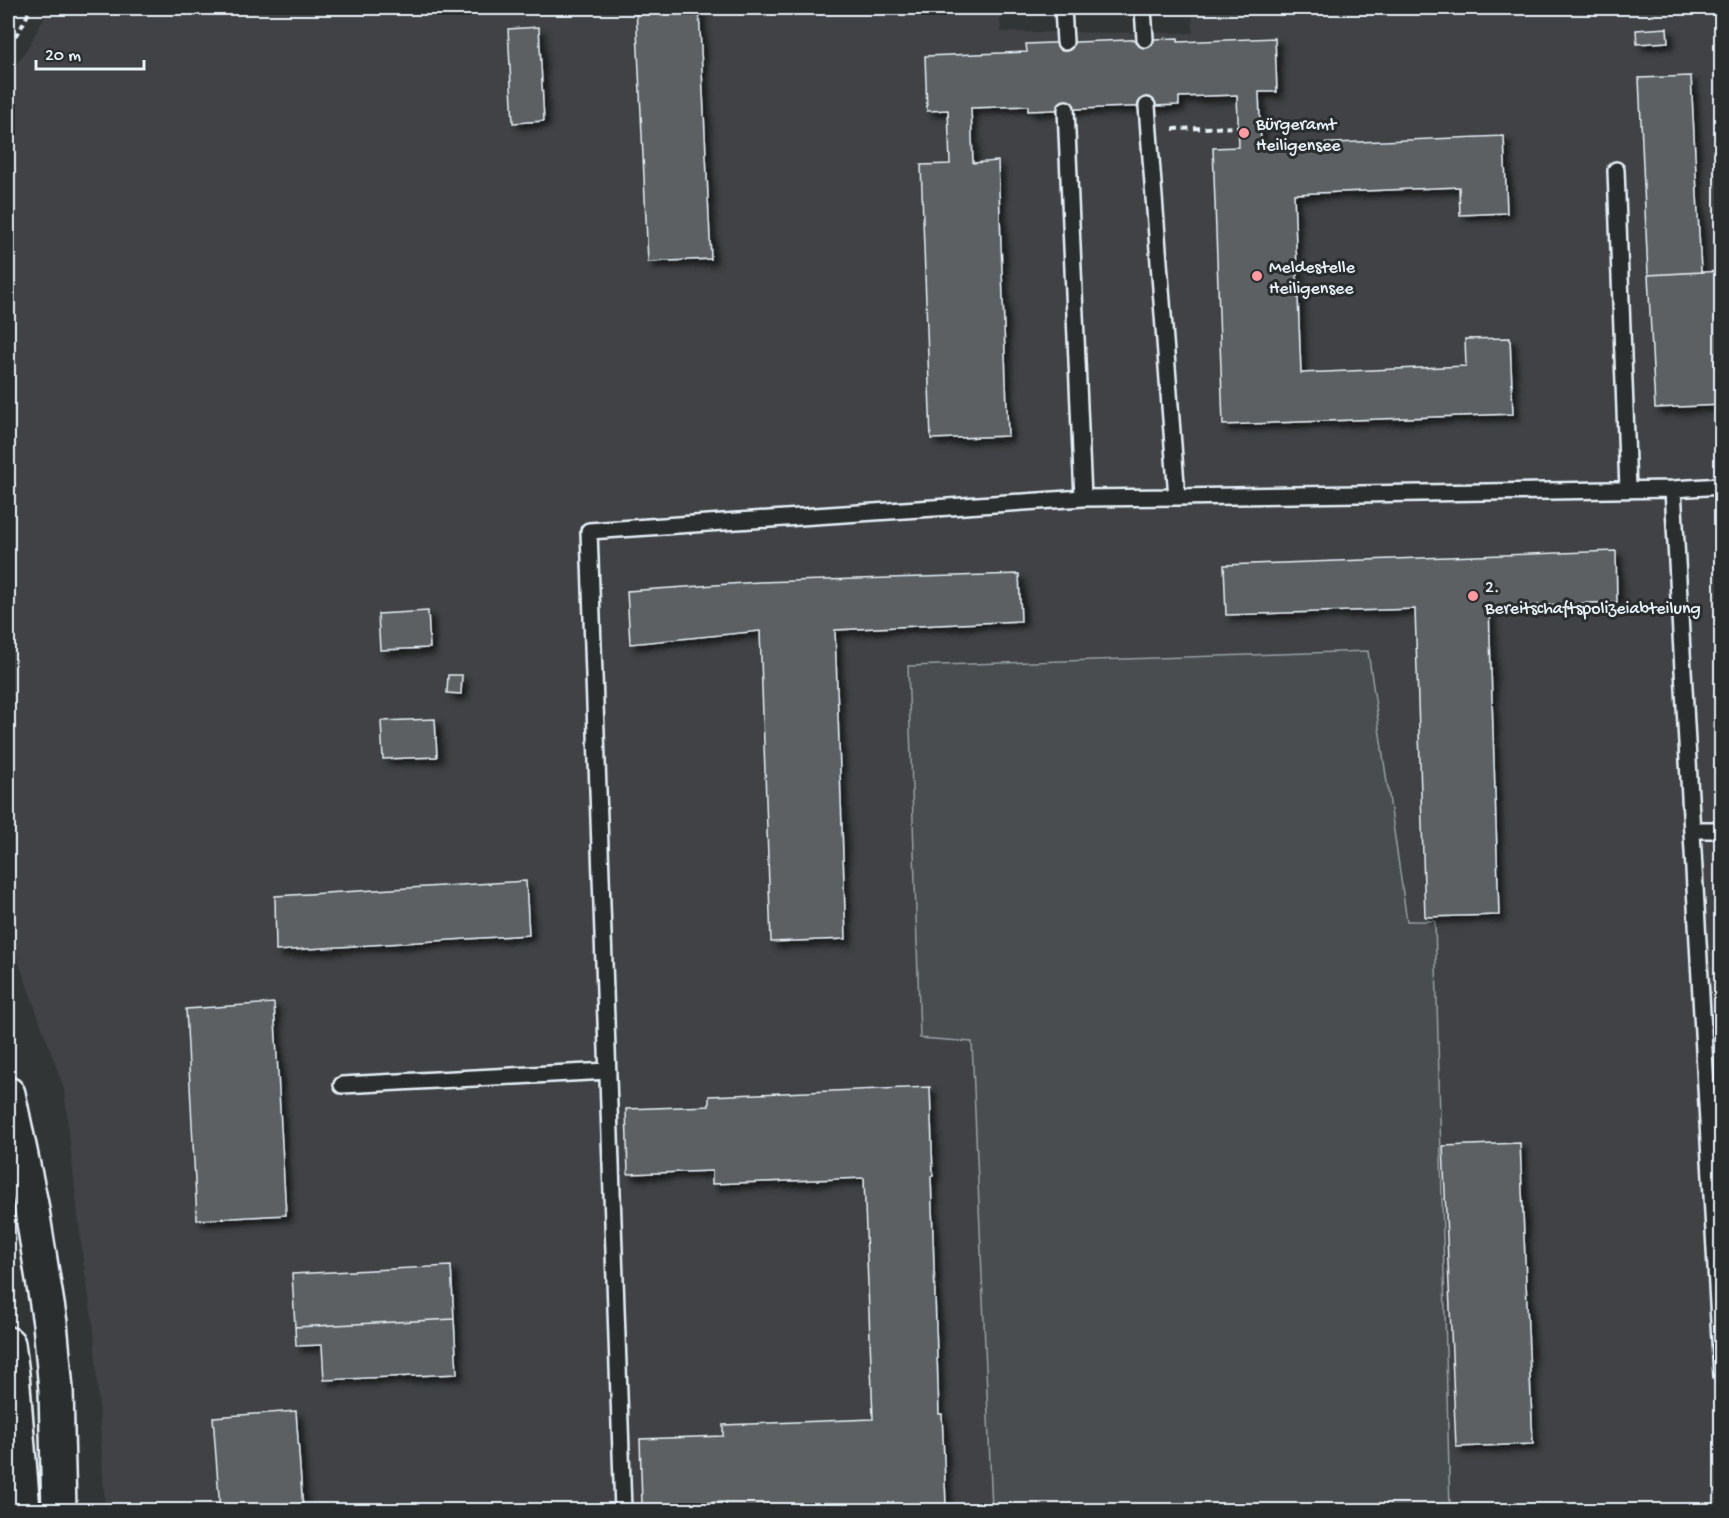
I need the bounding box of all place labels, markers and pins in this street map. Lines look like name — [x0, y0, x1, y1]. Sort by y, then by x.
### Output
place label: Bürgeramt Heiligensee — [1255, 115, 1341, 157]
marker: Bürgeramt Heiligensee — [1237, 126, 1251, 140]
place label: Meldestelle Heiligensee — [1269, 258, 1356, 300]
marker: Meldestelle Heiligensee — [1250, 269, 1264, 283]
place label: 2. Bereitschaftspolizeiabteilung — [1484, 578, 1701, 620]
marker: 2. Bereitschaftspolizeiabteilung — [1466, 589, 1480, 603]

